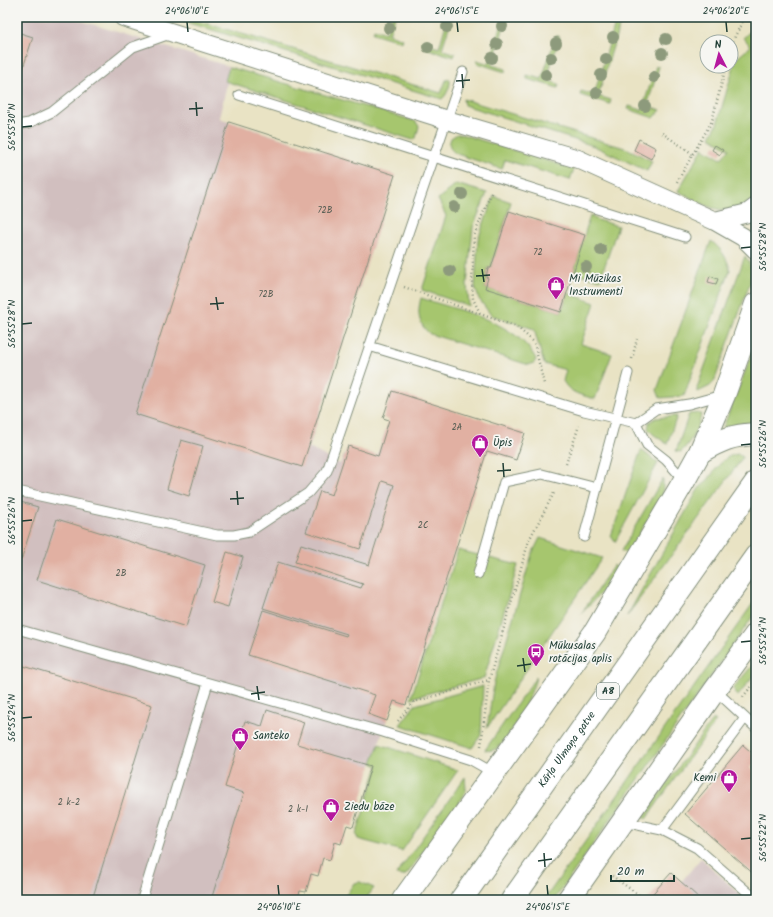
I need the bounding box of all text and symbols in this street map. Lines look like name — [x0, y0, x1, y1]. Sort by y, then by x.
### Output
text: 24°06'10"E — [165, 3, 210, 19]
text: 24°06'15"E — [435, 3, 480, 19]
text: 24°06'20"E — [703, 3, 750, 19]
north arrow — [699, 34, 739, 74]
text: N — [714, 36, 723, 54]
text: 56°55'30"N — [4, 103, 20, 151]
house number: 72B — [317, 203, 333, 218]
text: 56°55'28"N — [755, 223, 771, 271]
house number: 72 — [533, 245, 543, 260]
place label: Mi Mūzikas Instrumenti — [569, 270, 623, 301]
shop icon: Mi Mūzikas Instrumenti — [546, 275, 566, 300]
house number: 72B — [258, 287, 274, 302]
text: 56°55'28"N — [4, 300, 20, 348]
house number: 2A — [452, 420, 463, 435]
text: 56°55'26"N — [755, 420, 771, 468]
shop icon: Ūpis — [470, 433, 490, 458]
place label: Ūpis — [493, 434, 512, 452]
text: 56°55'26"N — [4, 497, 20, 545]
house number: 2C — [418, 518, 428, 533]
house number: 2B — [116, 566, 127, 581]
text: 56°55'24"N — [755, 617, 771, 665]
place label: Mūkusalas rotācijas aplis — [549, 637, 612, 668]
bus stop icon: Mūkusalas rotācijas aplis — [526, 642, 546, 667]
road number: A8 — [597, 683, 619, 699]
text: 56°55'24"N — [4, 694, 20, 742]
street label: Kārļa Ulmaņa gatve — [534, 707, 601, 792]
shop icon: Santeko — [230, 726, 250, 751]
place label: Santeko — [253, 727, 289, 745]
shop icon: Kemi — [719, 768, 739, 793]
place label: Kemi — [693, 769, 716, 787]
house number: 2 k-2 — [58, 795, 80, 810]
shop icon: Ziedu bāze — [321, 797, 341, 822]
place label: Ziedu bāze — [344, 798, 394, 816]
house number: 2 k-1 — [288, 802, 308, 817]
text: 56°55'22"N — [755, 814, 771, 862]
scale bar — [611, 857, 674, 883]
text: 20 m — [617, 862, 645, 881]
text: 24°06'10"E — [257, 899, 302, 915]
text: 24°06'15"E — [526, 899, 571, 915]

